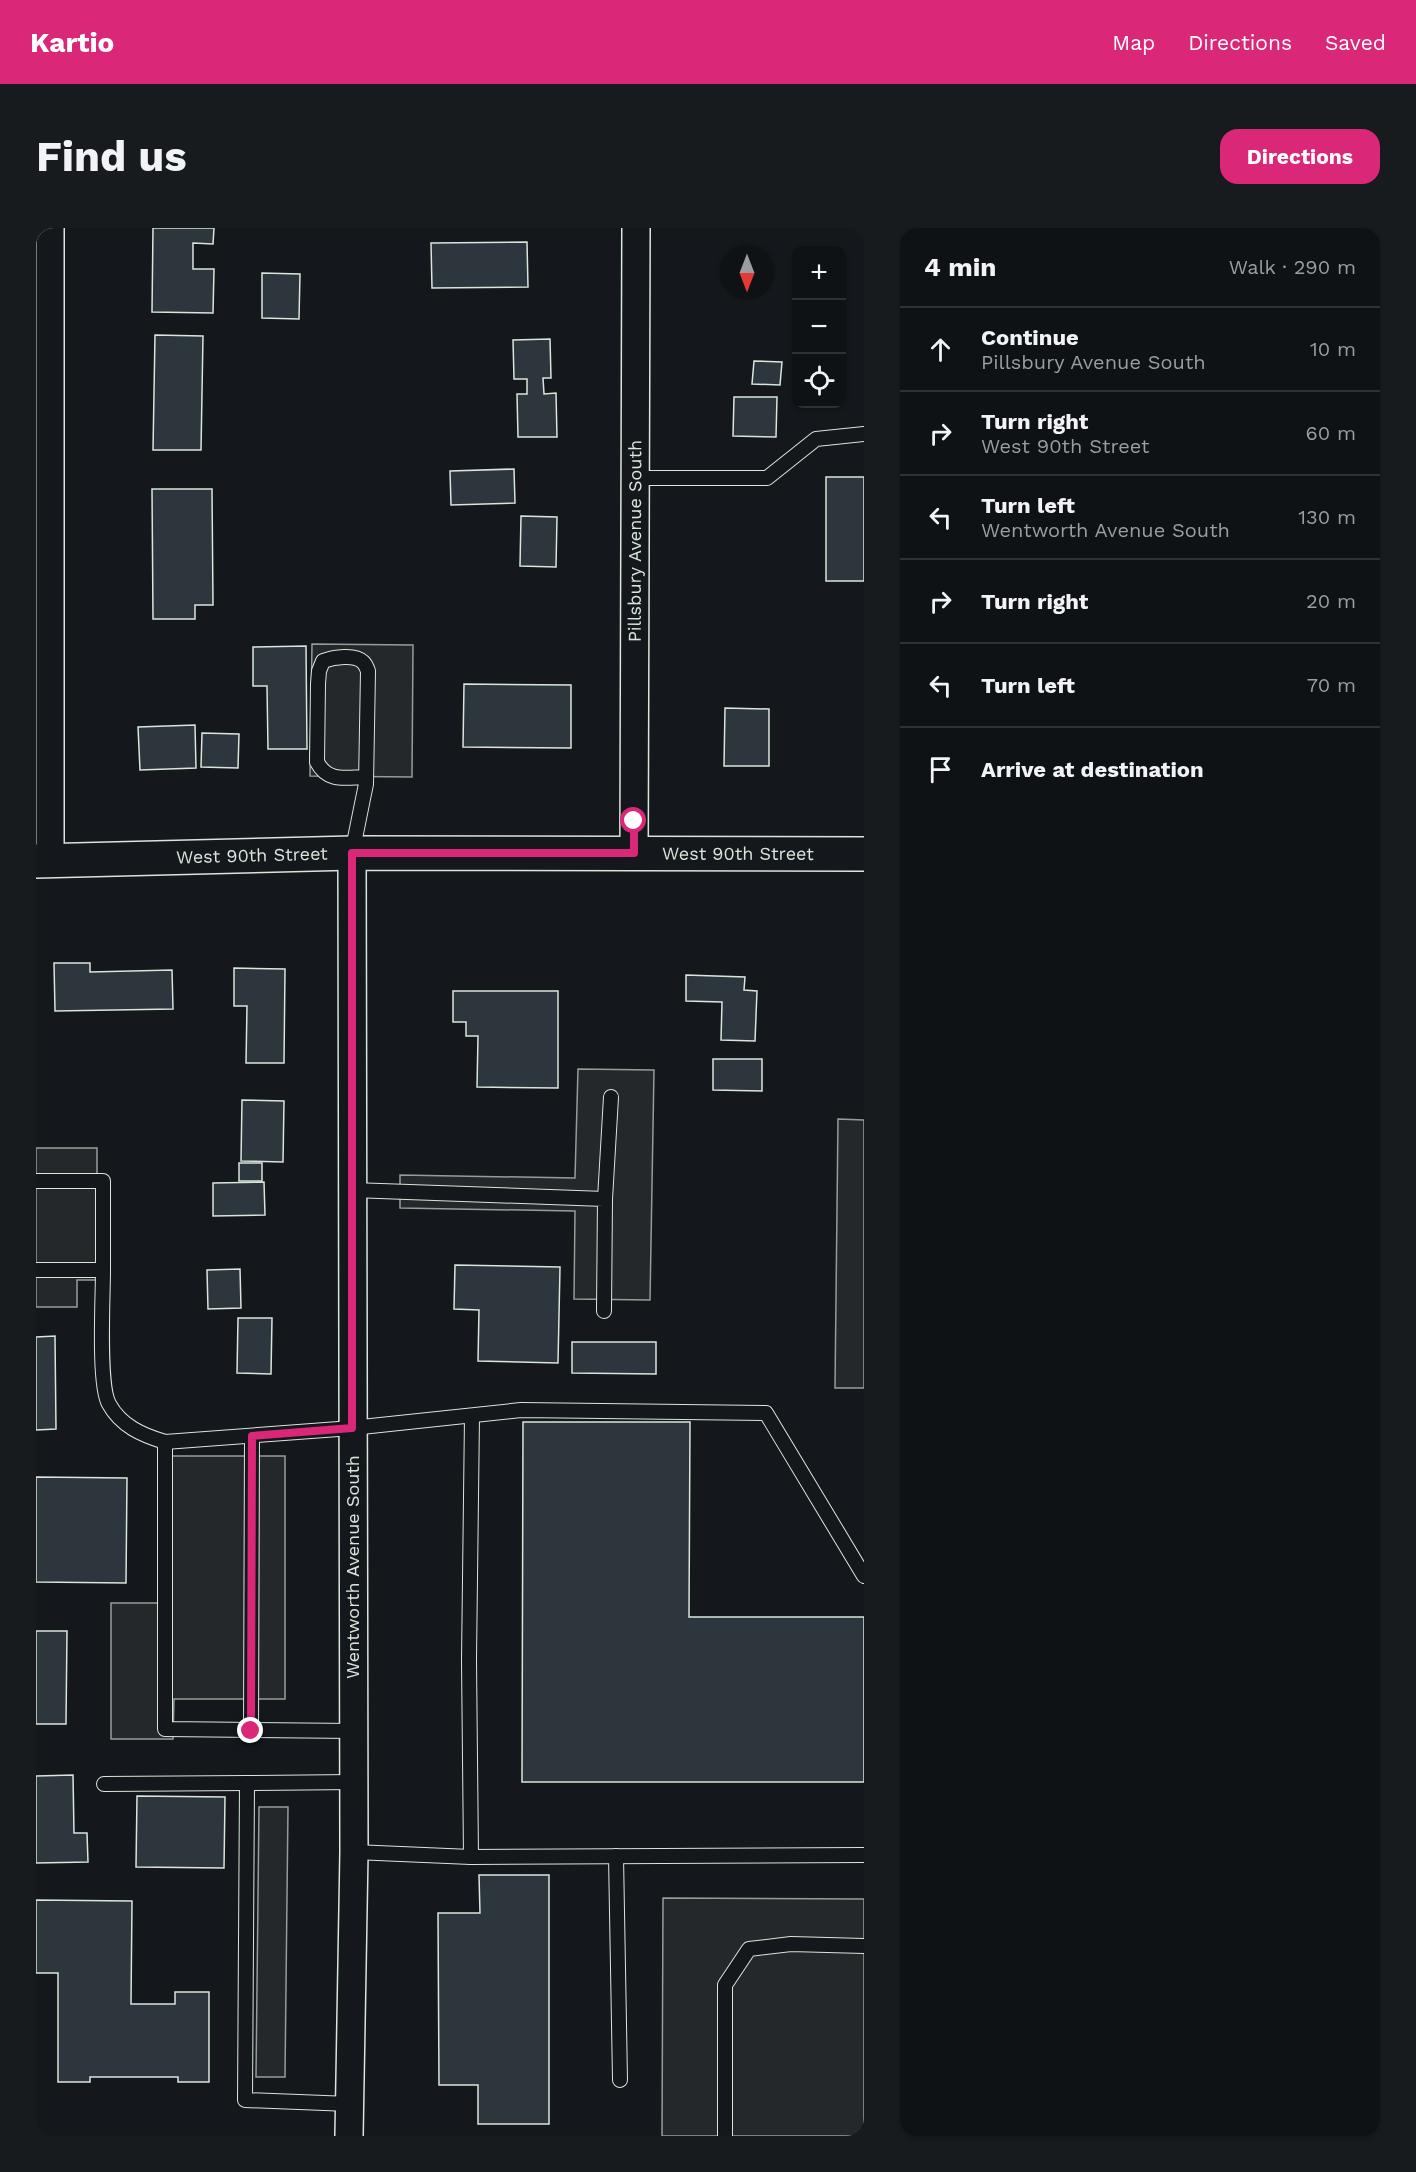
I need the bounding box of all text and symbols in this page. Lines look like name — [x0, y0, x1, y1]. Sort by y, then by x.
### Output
text: Kartio — [30, 26, 114, 59]
text: Map — [1112, 30, 1155, 55]
text: Directions — [1188, 30, 1292, 55]
text: Saved — [1325, 30, 1386, 55]
button: Directions — [1220, 129, 1380, 184]
text: Find us — [36, 132, 187, 181]
north arrow — [720, 246, 774, 300]
map controls — [792, 246, 846, 408]
button: + — [792, 246, 846, 300]
text: 4 min — [924, 252, 996, 282]
text: Walk · 290 m — [1229, 255, 1356, 279]
button: − — [792, 300, 846, 354]
text: Continue — [981, 325, 1079, 350]
icon: ahead — [924, 333, 957, 366]
text: 10 m — [1310, 337, 1356, 361]
text: Pillsbury Avenue South — [981, 350, 1206, 374]
button: locate — [792, 354, 846, 408]
text: Turn right — [981, 409, 1088, 434]
icon: right — [924, 417, 957, 450]
text: 60 m — [1306, 421, 1356, 445]
text: West 90th Street — [981, 434, 1149, 458]
street label: Pillsbury Avenue South — [624, 440, 645, 642]
text: Turn left — [981, 493, 1075, 518]
icon: left — [924, 501, 957, 534]
text: 130 m — [1298, 505, 1356, 529]
text: Wentworth Avenue South — [981, 518, 1230, 542]
icon: right — [924, 585, 957, 618]
text: Turn right — [981, 589, 1088, 614]
text: 20 m — [1306, 589, 1356, 613]
icon: left — [924, 669, 957, 702]
text: Turn left — [981, 673, 1075, 698]
text: 70 m — [1307, 673, 1356, 697]
icon: arrive — [924, 753, 957, 786]
text: Arrive at destination — [981, 757, 1204, 782]
route start — [620, 807, 646, 833]
street label: West 90th Street — [176, 843, 328, 867]
street label: West 90th Street — [662, 843, 814, 864]
street label: Wentworth Avenue South — [342, 1455, 363, 1679]
route end — [237, 1717, 263, 1743]

